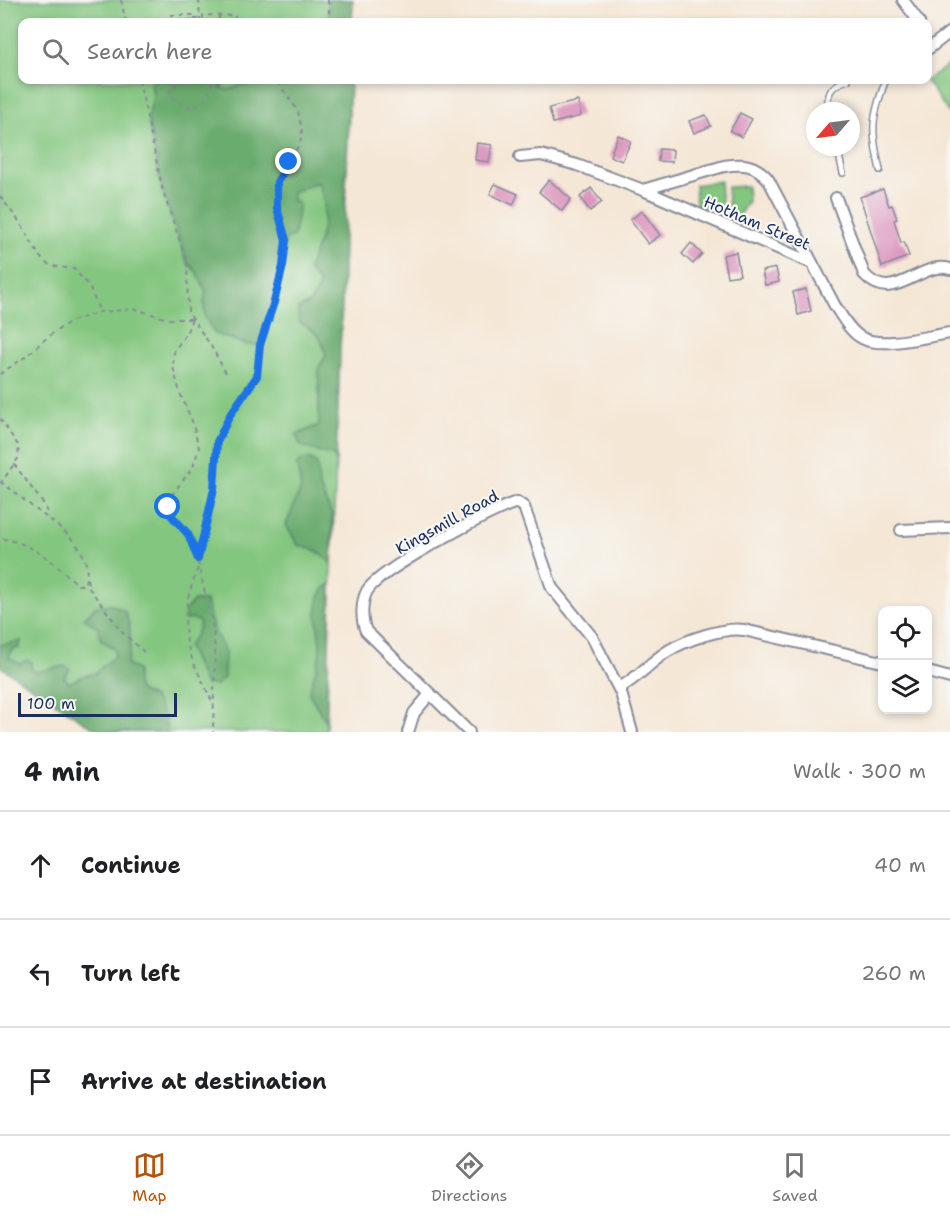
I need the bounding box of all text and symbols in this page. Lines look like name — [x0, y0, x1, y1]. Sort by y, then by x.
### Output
search box — [18, 18, 932, 84]
icon: search — [39, 35, 72, 68]
text: Search here — [87, 37, 213, 66]
north arrow — [806, 102, 860, 156]
route end — [275, 148, 301, 174]
street label: Hotham Street — [700, 191, 814, 255]
street label: Kingsmill Road — [392, 485, 502, 559]
route start — [154, 493, 180, 519]
map controls — [878, 606, 932, 714]
button: locate — [878, 606, 932, 660]
button: layers — [878, 660, 932, 714]
scale bar — [18, 690, 177, 718]
text: 100 m — [27, 693, 75, 714]
text: 4 min — [24, 754, 100, 789]
text: Walk · 300 m — [793, 758, 926, 784]
icon: ahead — [24, 849, 57, 882]
text: Continue — [81, 851, 181, 880]
text: 40 m — [874, 852, 926, 878]
icon: left — [24, 957, 57, 990]
text: Turn left — [81, 959, 180, 988]
text: 260 m — [861, 960, 926, 986]
icon: arrive — [24, 1065, 57, 1098]
text: Arrive at destination — [81, 1067, 327, 1096]
tab: Map — [132, 1149, 167, 1206]
tab: Directions — [431, 1149, 508, 1206]
tab: Saved — [772, 1149, 818, 1206]

